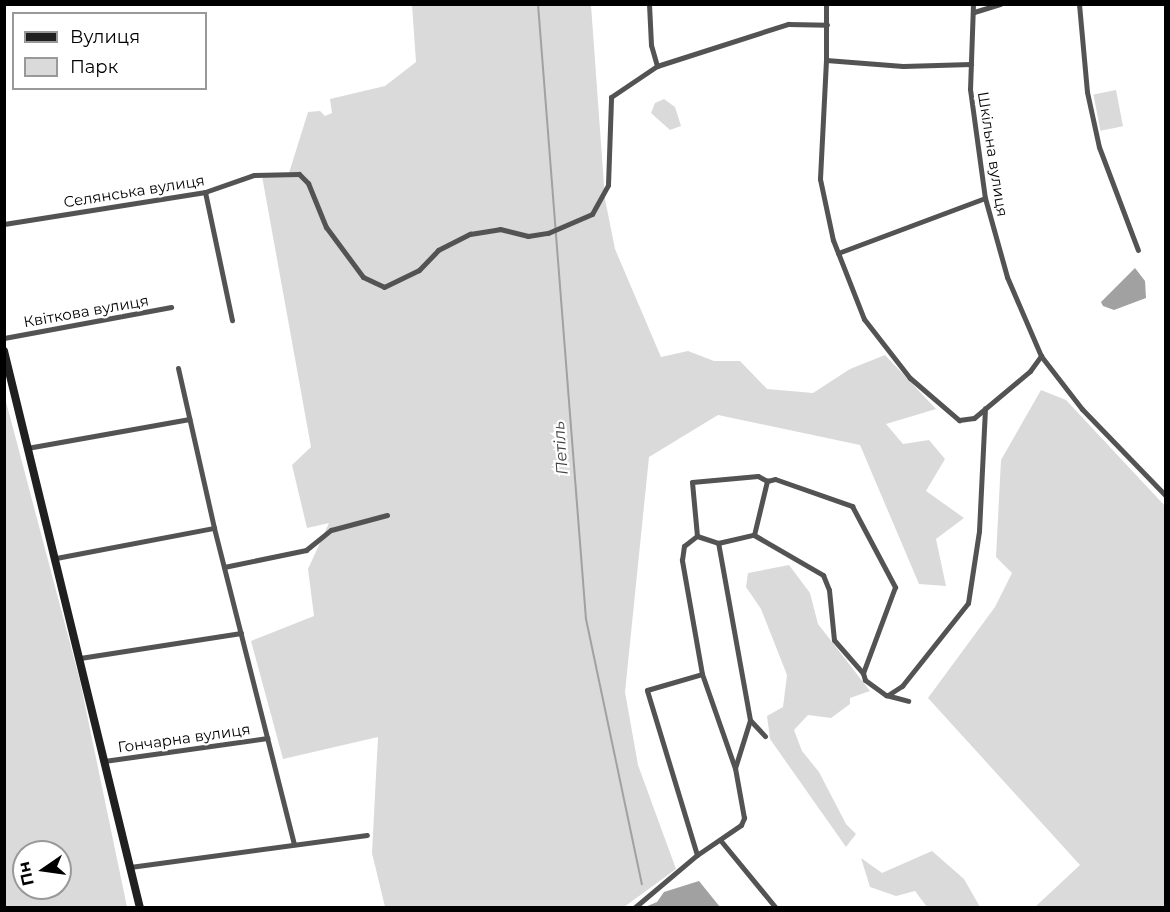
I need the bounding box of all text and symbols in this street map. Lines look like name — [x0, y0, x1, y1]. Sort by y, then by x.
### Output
legend — [12, 12, 207, 90]
text: Вулиця — [70, 26, 140, 48]
text: Парк — [70, 56, 118, 78]
street label: Шкільна вулиця — [974, 90, 1012, 218]
street label: Селянська вулиця — [62, 171, 206, 211]
street label: Квіткова вулиця — [22, 291, 150, 331]
water label: Петіль — [550, 420, 572, 476]
street label: Гончарна вулиця — [117, 720, 251, 756]
north arrow — [12, 840, 72, 900]
text: Пн — [14, 860, 38, 888]

